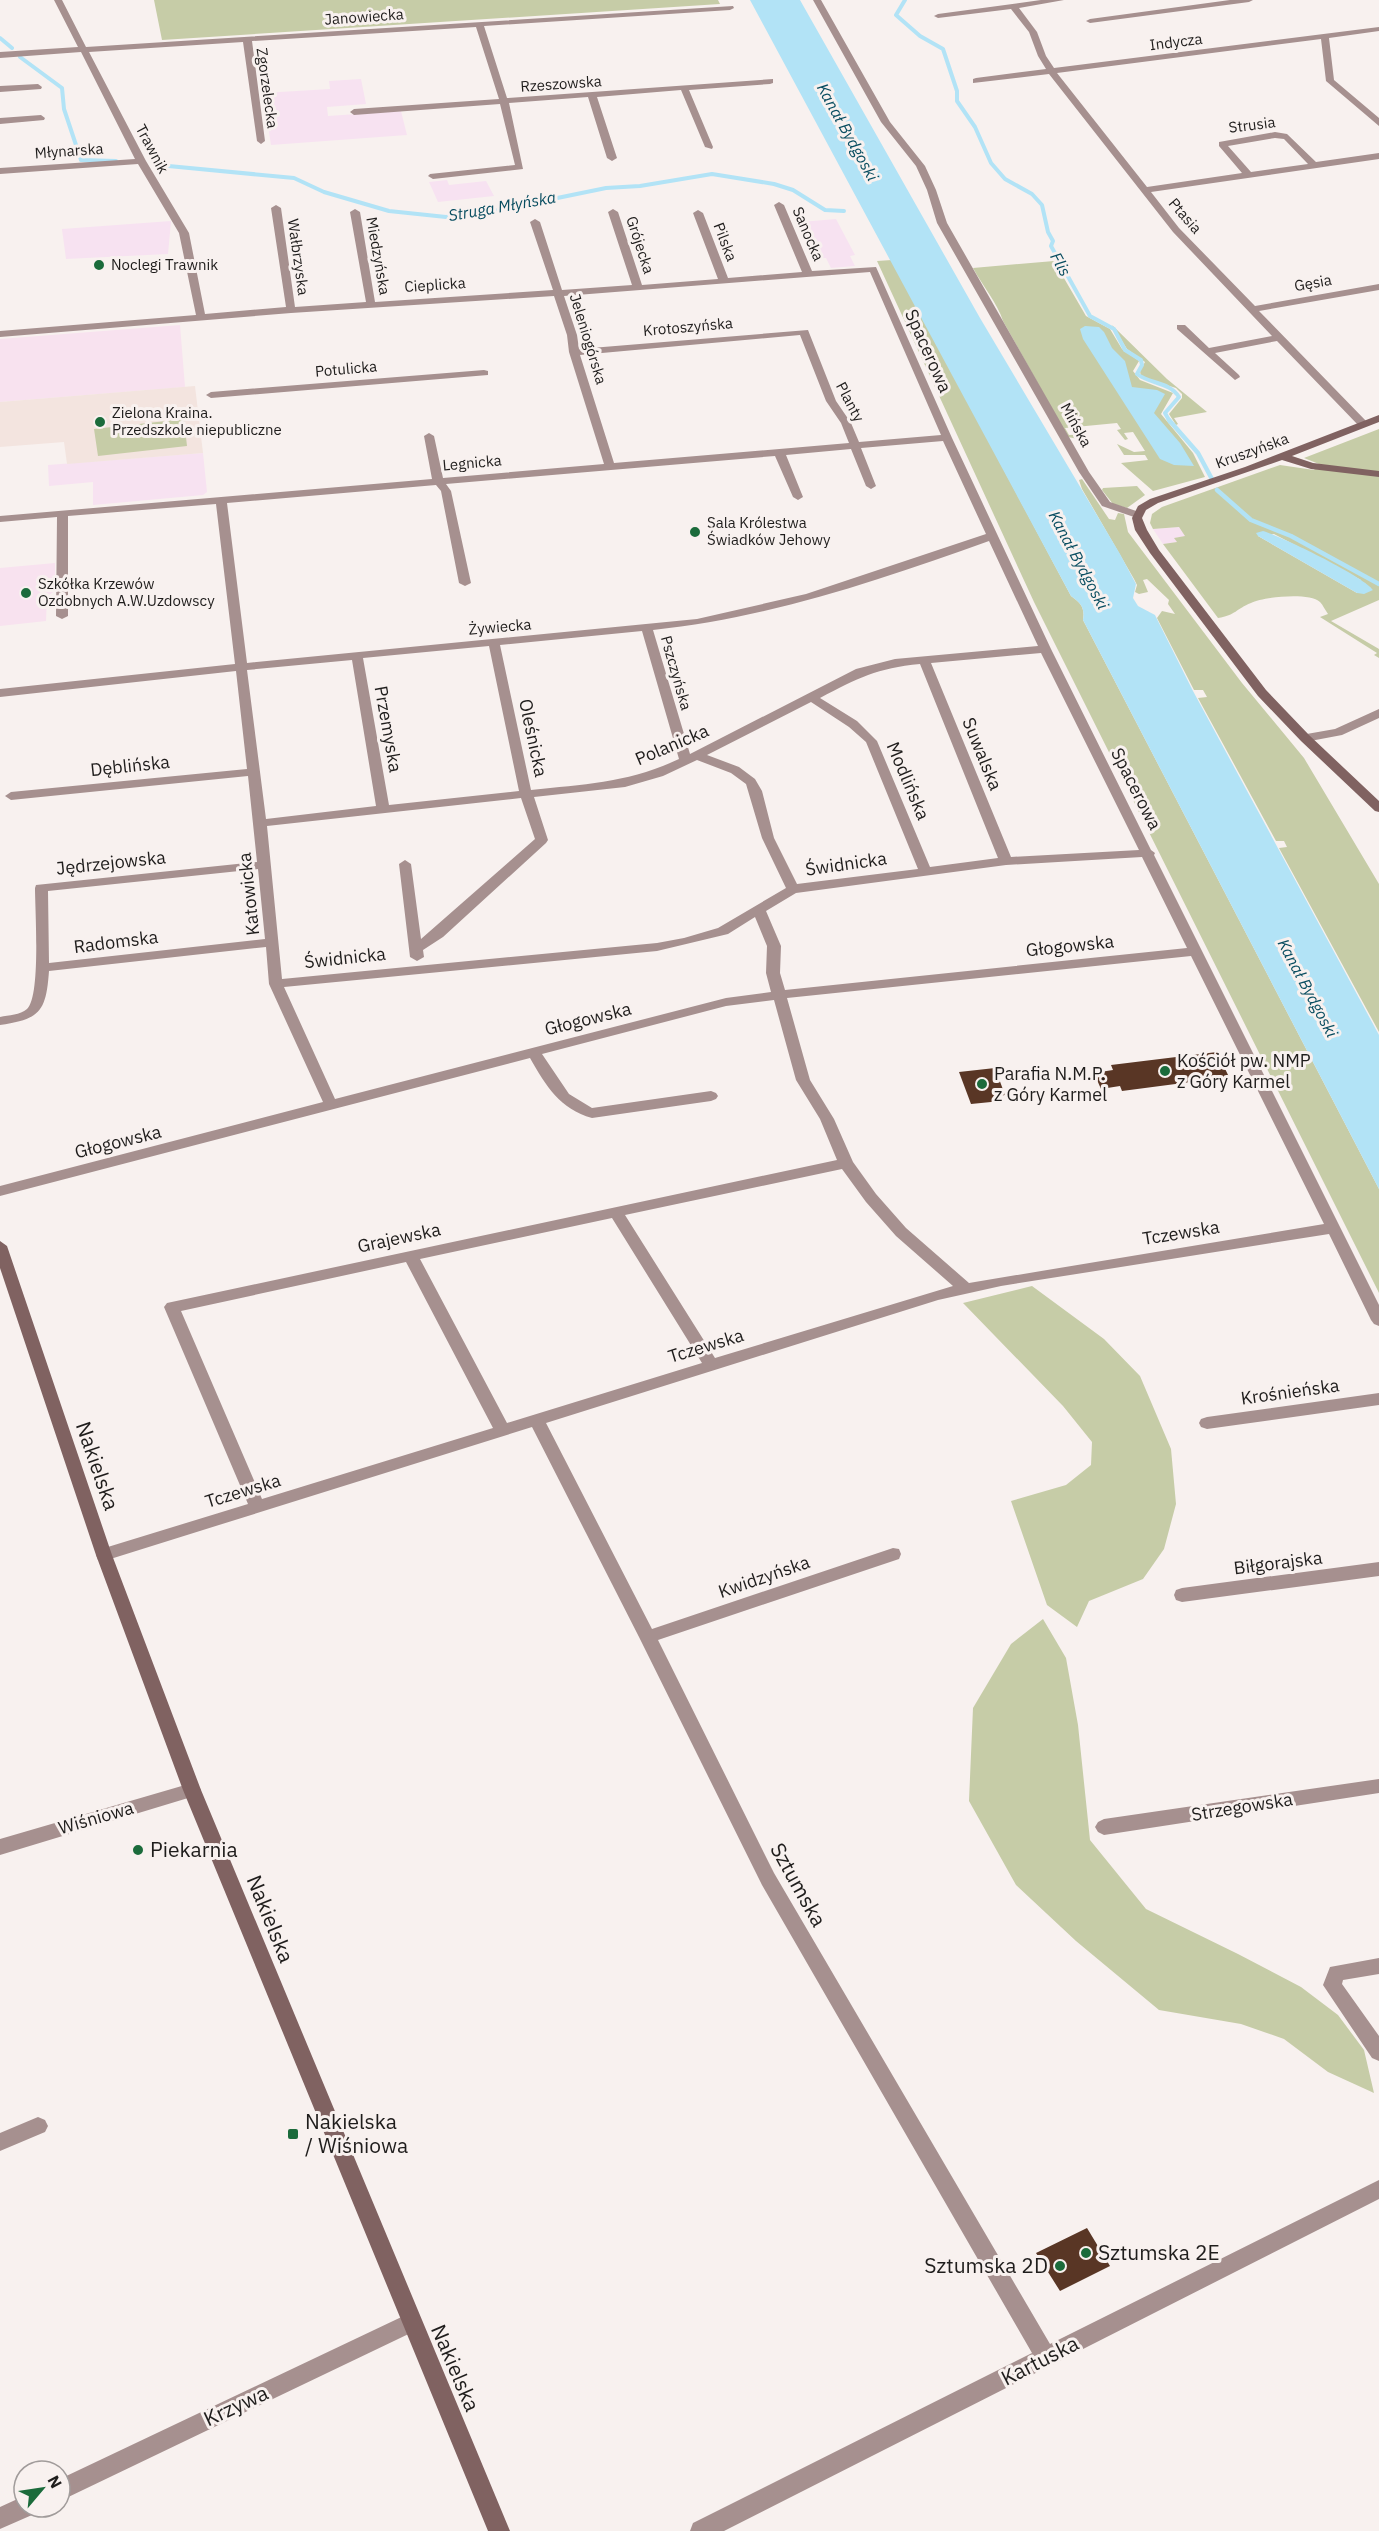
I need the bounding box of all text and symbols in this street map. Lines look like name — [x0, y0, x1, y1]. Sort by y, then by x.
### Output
street label: Janowiecka — [324, 4, 404, 29]
street label: Indycza — [1148, 29, 1203, 54]
street label: Zgorzelecka — [252, 46, 283, 129]
street label: Rzeszowska — [520, 71, 602, 96]
water label: Kanał Bydgoski — [813, 80, 883, 185]
street label: Strusia — [1227, 112, 1276, 137]
street label: Trawnik — [132, 121, 173, 177]
street label: Młynarska — [34, 139, 104, 162]
water label: Struga Młyńska — [447, 187, 557, 225]
street label: Ptasia — [1165, 194, 1206, 238]
street label: Sanocka — [789, 204, 828, 264]
street label: Grójecka — [622, 214, 659, 276]
street label: Miedzyńska — [362, 215, 395, 296]
street label: Wałbrzyska — [284, 217, 313, 296]
street label: Pilska — [709, 220, 742, 264]
water label: Flis — [1046, 248, 1076, 280]
place label: Noclegi Trawnik — [111, 255, 218, 274]
marker: Noclegi Trawnik — [92, 258, 106, 272]
street label: Gęsia — [1293, 270, 1333, 295]
street label: Cieplicka — [404, 273, 466, 296]
street label: Jeleniogórska — [566, 291, 611, 386]
street label: Spacerowa — [900, 305, 957, 397]
street label: Krotoszyńska — [642, 313, 734, 340]
street label: Potulicka — [314, 356, 378, 381]
street label: Planty — [832, 379, 869, 425]
street label: Mińska — [1057, 399, 1096, 450]
place label: Zielona Kraina. Przedszkole niepubliczne — [112, 403, 282, 439]
marker: Zielona Kraina. Przedszkole niepubliczne — [93, 415, 107, 429]
street label: Kruszyńska — [1213, 428, 1291, 473]
street label: Legnicka — [442, 450, 502, 475]
water label: Kanał Bydgoski — [1045, 507, 1114, 613]
place label: Sala Królestwa Świadków Jehowy — [707, 513, 831, 549]
marker: Sala Królestwa Świadków Jehowy — [688, 525, 702, 539]
place label: Szkółka Krzewów Ozdobnych A.W.Uzdowscy — [38, 574, 215, 610]
marker: Szkółka Krzewów Ozdobnych A.W.Uzdowscy — [19, 586, 33, 600]
street label: Żywiecka — [468, 614, 532, 639]
street label: Pszczyńska — [657, 633, 696, 712]
street label: Przemyska — [370, 684, 407, 774]
street label: Oleśnicka — [514, 697, 553, 779]
street label: Suwalska — [957, 714, 1008, 794]
street label: Polanicka — [631, 719, 713, 770]
street label: Modlińska — [882, 738, 935, 824]
street label: Spacerowa — [1106, 744, 1167, 834]
street label: Dęblińska — [89, 750, 171, 781]
street label: Jędrzejowska — [55, 845, 167, 880]
street label: Świdnicka — [804, 846, 889, 881]
street label: Katowicka — [233, 851, 264, 937]
street label: Radomska — [72, 925, 160, 958]
street label: Głogowska — [1025, 929, 1116, 962]
water label: Kanał Bydgoski — [1274, 935, 1343, 1041]
street label: Świdnicka — [303, 942, 387, 973]
street label: Głogowska — [542, 997, 634, 1040]
place label: Kościół pw. NMP z Góry Karmel — [1177, 1049, 1311, 1093]
place label: Parafia N.M.P. z Góry Karmel — [994, 1062, 1107, 1106]
marker: Kościół pw. NMP z Góry Karmel — [1158, 1064, 1172, 1078]
marker: Parafia N.M.P. z Góry Karmel — [975, 1077, 989, 1091]
street label: Głogowska — [72, 1120, 164, 1163]
street label: Tczewska — [1141, 1215, 1221, 1250]
street label: Grajewska — [355, 1217, 443, 1258]
street label: Tczewska — [665, 1323, 747, 1368]
street label: Krośnieńska — [1239, 1373, 1341, 1410]
street label: Nakielska — [70, 1418, 126, 1514]
street label: Tczewska — [202, 1468, 284, 1513]
street label: Biłgorajska — [1232, 1546, 1324, 1579]
street label: Kwidzyńska — [715, 1550, 813, 1603]
street label: Strzegowska — [1190, 1787, 1295, 1826]
street label: Wiśniowa — [56, 1796, 137, 1839]
place label: Piekarnia — [150, 1835, 238, 1863]
street label: Sztumska — [764, 1838, 833, 1932]
marker: Piekarnia — [131, 1843, 145, 1857]
street label: Nakielska — [241, 1871, 301, 1967]
place label: Nakielska / Wiśniowa — [305, 2107, 408, 2159]
marker: Nakielska / Wiśniowa — [286, 2127, 300, 2141]
place label: Sztumska 2E — [1098, 2238, 1220, 2266]
marker: Sztumska 2E — [1079, 2246, 1093, 2260]
place label: Sztumska 2D — [924, 2251, 1048, 2279]
marker: Sztumska 2D — [1053, 2259, 1067, 2273]
street label: Nakielska — [425, 2320, 487, 2415]
street label: Kartuska — [996, 2329, 1083, 2392]
street label: Krzywa — [199, 2378, 272, 2432]
north arrow — [12, 2459, 72, 2519]
text: N — [44, 2472, 67, 2492]

